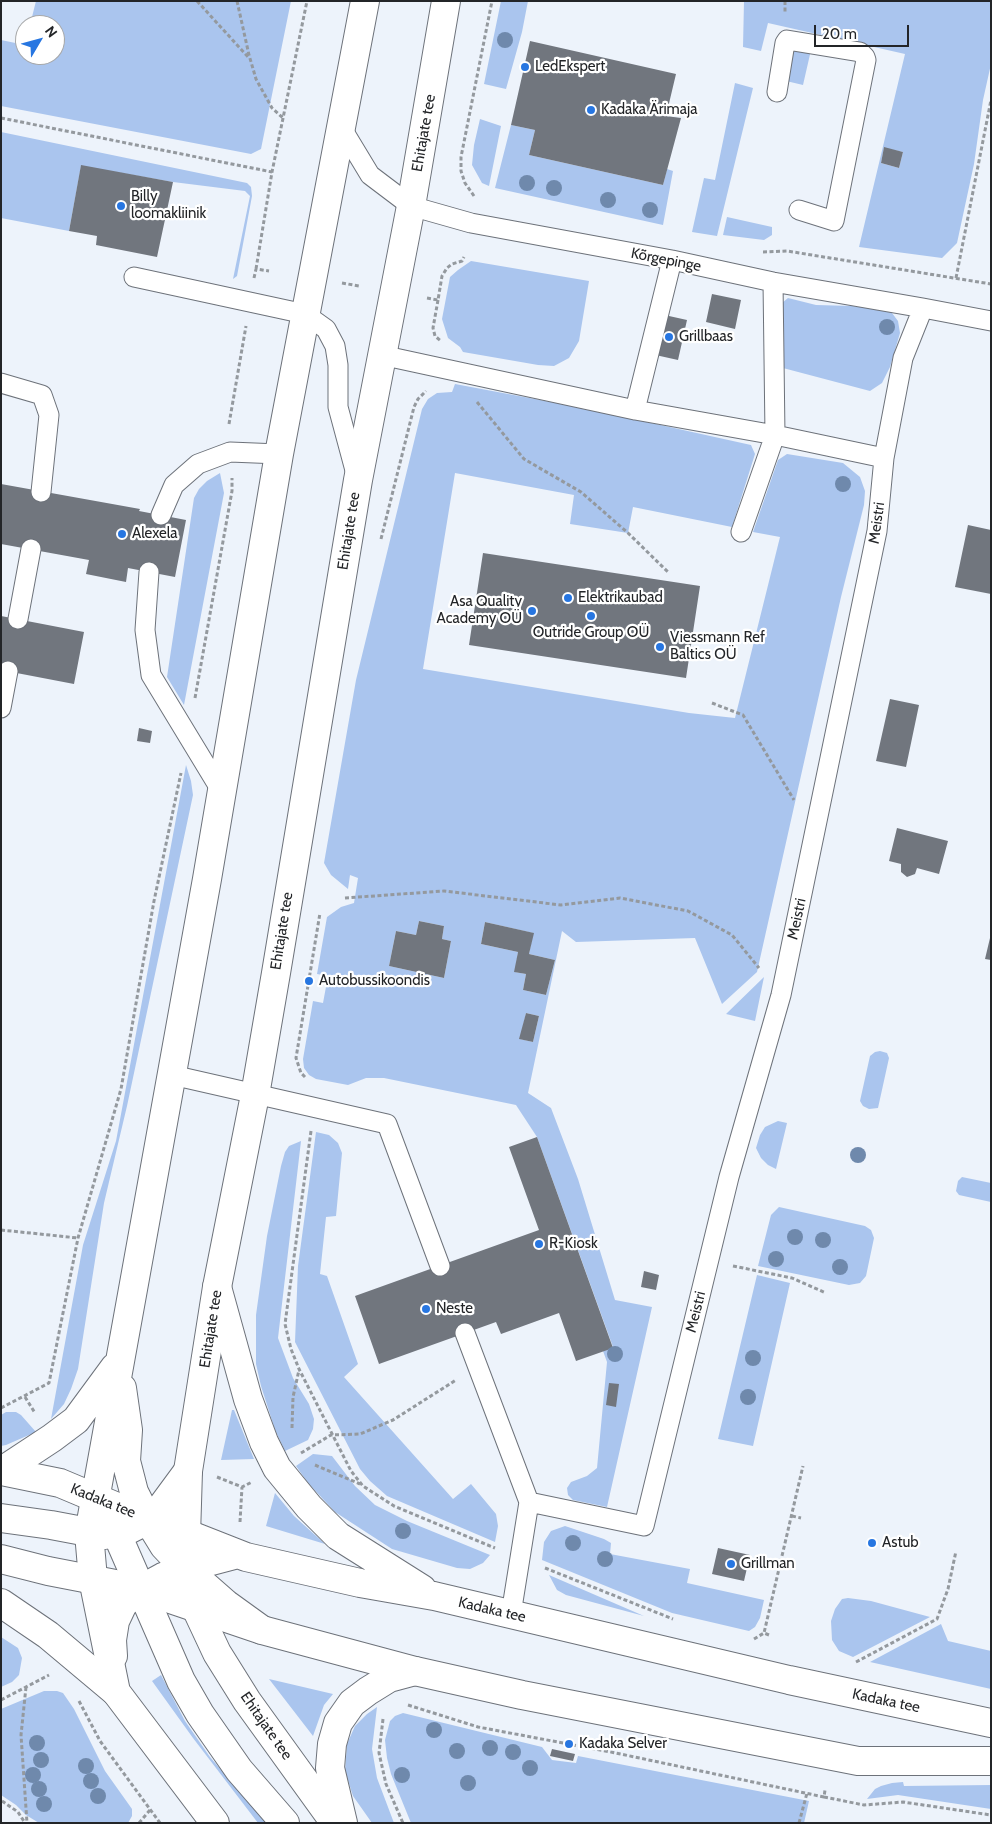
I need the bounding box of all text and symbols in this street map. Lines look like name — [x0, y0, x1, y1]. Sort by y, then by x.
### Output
north arrow — [15, 15, 65, 65]
scale bar — [817, 15, 912, 47]
text: N — [41, 22, 61, 41]
text: 20 m — [822, 25, 857, 43]
place label: LedEkspert — [535, 58, 605, 76]
marker: LedEkspert — [519, 61, 531, 73]
street label: Ehitajate tee — [408, 93, 440, 173]
place label: Kadaka Ärimaja — [601, 101, 697, 119]
marker: Kadaka Ärimaja — [585, 104, 597, 116]
place label: Billy loomakliinik — [131, 188, 206, 223]
marker: Billy loomakliinik — [115, 200, 127, 212]
street label: Kõrgepinge — [629, 244, 703, 276]
place label: Grillbaas — [679, 328, 733, 346]
marker: Grillbaas — [663, 331, 675, 343]
street label: Ehitajate tee — [334, 491, 364, 571]
street label: Meistri — [865, 501, 889, 545]
place label: Alexela — [132, 525, 177, 543]
marker: Alexela — [116, 528, 128, 540]
place label: Elektrikaubad — [578, 589, 663, 607]
marker: Elektrikaubad — [562, 592, 574, 604]
place label: Asa Quality Academy OÜ — [437, 593, 522, 628]
marker: Asa Quality Academy OÜ — [526, 605, 538, 617]
marker: Outride Group OÜ — [585, 610, 597, 622]
place label: Outride Group OÜ — [533, 624, 649, 642]
place label: Viessmann Ref Baltics OÜ — [670, 629, 765, 664]
marker: Viessmann Ref Baltics OÜ — [654, 641, 666, 653]
street label: Ehitajate tee — [267, 891, 297, 971]
street label: Meistri — [784, 897, 810, 941]
place label: Autobussikoondis — [319, 972, 430, 990]
marker: Autobussikoondis — [303, 975, 315, 987]
place label: R-Kiosk — [549, 1235, 598, 1253]
marker: R-Kiosk — [533, 1238, 545, 1250]
street label: Ehitajate tee — [196, 1289, 226, 1369]
street label: Meistri — [682, 1289, 710, 1335]
place label: Neste — [436, 1300, 473, 1318]
marker: Neste — [420, 1303, 432, 1315]
street label: Kadaka tee — [68, 1480, 138, 1522]
place label: Astub — [882, 1534, 919, 1552]
marker: Astub — [866, 1537, 878, 1549]
place label: Grillman — [741, 1555, 795, 1573]
marker: Grillman — [725, 1558, 737, 1570]
street label: Kadaka tee — [456, 1593, 528, 1627]
street label: Kadaka tee — [850, 1685, 922, 1717]
street label: Ehitajate tee — [236, 1689, 296, 1763]
place label: Kadaka Selver — [579, 1735, 667, 1753]
marker: Kadaka Selver — [563, 1738, 575, 1750]

